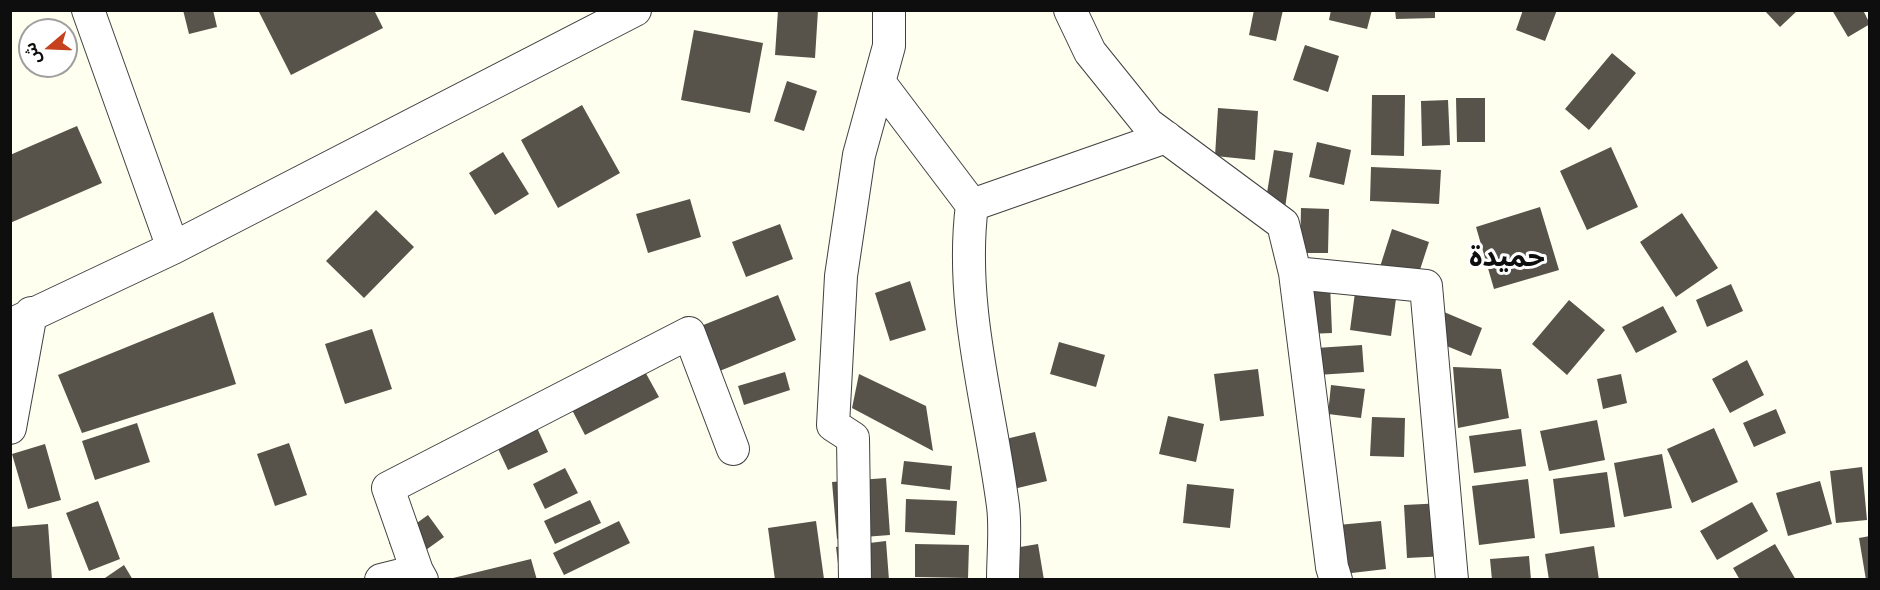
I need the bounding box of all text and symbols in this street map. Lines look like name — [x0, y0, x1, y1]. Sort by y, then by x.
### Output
north arrow — [18, 18, 78, 78]
text: ش — [20, 40, 45, 67]
district label: حميدة — [1469, 241, 1545, 275]

